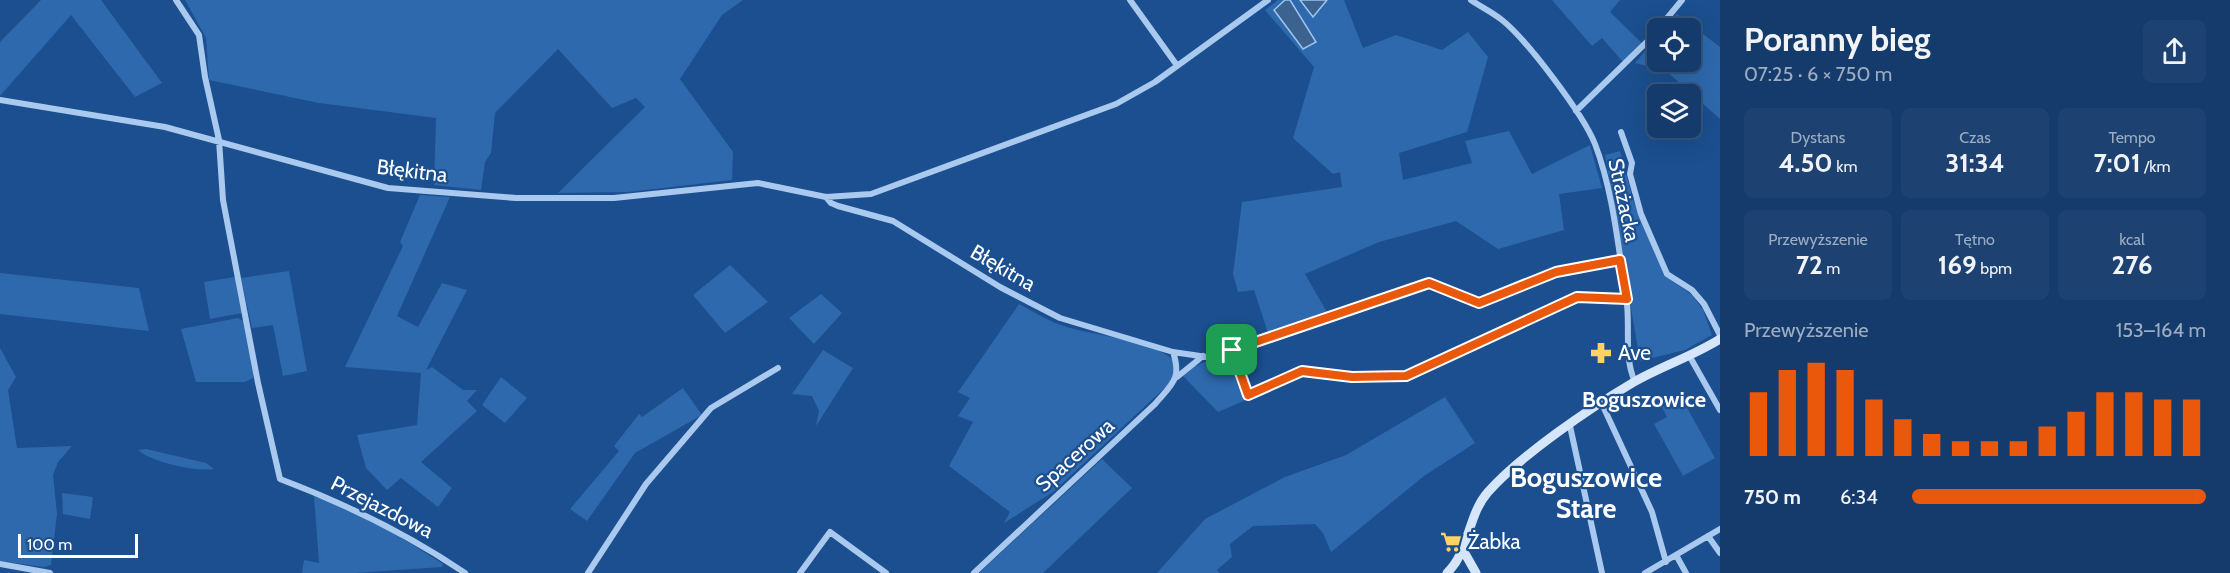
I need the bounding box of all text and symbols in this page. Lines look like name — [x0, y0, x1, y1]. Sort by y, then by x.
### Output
map controls — [1647, 18, 1701, 138]
button: locate — [1647, 18, 1701, 72]
text: Poranny bieg — [1744, 19, 1931, 59]
button: share — [2143, 20, 2206, 83]
text: 07:25 · 6 × 750 m — [1744, 62, 1892, 86]
button: layers — [1647, 84, 1701, 138]
text: Dystans — [1791, 128, 1845, 147]
text: Czas — [1959, 128, 1991, 147]
text: Tempo — [2108, 128, 2156, 147]
text: 4.50 — [1778, 147, 1833, 179]
text: 31:34 — [1945, 147, 2005, 179]
text: 7:01 — [2094, 147, 2141, 179]
street label: Błękitna — [375, 154, 449, 187]
street label: Strażacka — [1603, 156, 1645, 244]
text: km — [1833, 157, 1858, 176]
text: /km — [2141, 157, 2170, 176]
text: Przewyższenie — [1768, 230, 1868, 249]
text: Tętno — [1955, 230, 1995, 249]
text: kcal — [2119, 230, 2145, 249]
street label: Błękitna — [966, 239, 1040, 296]
text: 72 — [1796, 249, 1823, 281]
text: 169 — [1938, 249, 1977, 281]
text: 276 — [2111, 249, 2153, 281]
text: m — [1823, 259, 1840, 278]
text: bpm — [1977, 259, 2012, 278]
text: Przewyższenie — [1744, 318, 1868, 342]
text: 153–164 m — [2116, 318, 2206, 342]
pin — [1206, 324, 1257, 375]
icon: arrive — [1215, 333, 1248, 366]
place label: Ave — [1618, 340, 1651, 365]
pharmacy icon: Ave — [1589, 341, 1613, 365]
district label: Boguszowice — [1582, 386, 1706, 413]
street label: Spacerowa — [1030, 413, 1119, 496]
district label: Boguszowice Stare — [1510, 461, 1662, 525]
street label: Przejazdowa — [326, 470, 438, 544]
text: 750 m — [1744, 485, 1801, 509]
text: 6:34 — [1840, 485, 1878, 509]
place label: Żabka — [1468, 529, 1521, 554]
supermarket icon: Żabka — [1439, 530, 1463, 554]
scale bar — [18, 531, 138, 558]
text: 100 m — [27, 535, 72, 554]

